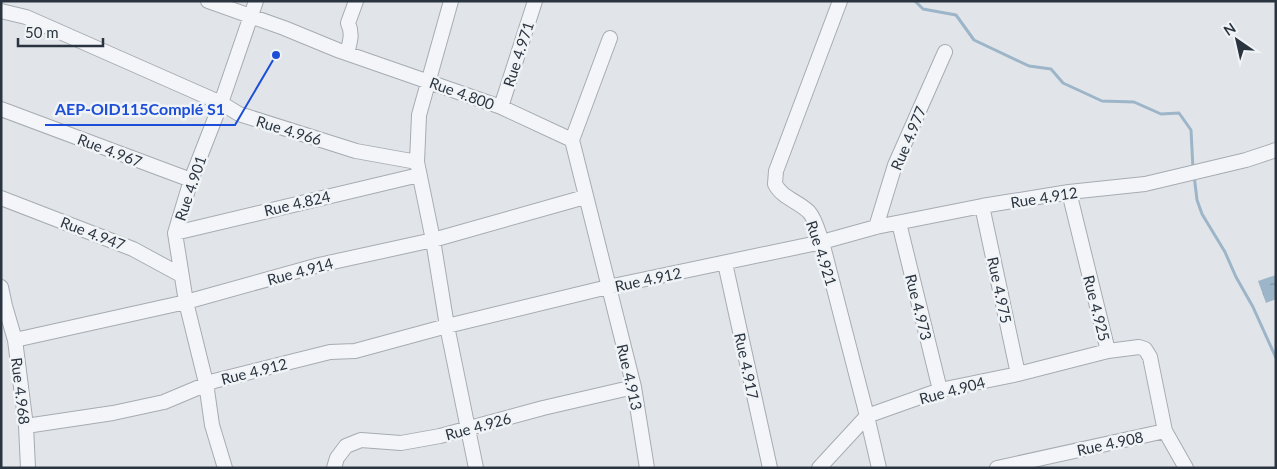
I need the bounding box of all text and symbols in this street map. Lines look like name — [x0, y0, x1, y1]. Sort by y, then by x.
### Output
scale bar — [18, 15, 102, 47]
north arrow — [1212, 15, 1262, 65]
street label: Rue 4.971 — [499, 19, 537, 89]
text: N — [1220, 19, 1239, 39]
text: 50 m — [25, 23, 59, 41]
street label: Rue 4.800 — [427, 73, 497, 113]
callout: AEP-OID115Complé S1 — [45, 94, 235, 125]
text: AEP-OID115Complé S1 — [54, 99, 225, 118]
street label: Rue 4.977 — [887, 103, 930, 173]
street label: Rue 4.966 — [254, 112, 324, 149]
street label: Rue 4.967 — [75, 129, 145, 171]
street label: Rue 4.901 — [170, 153, 210, 223]
street label: Rue 4.912 — [1009, 183, 1079, 211]
street label: Rue 4.824 — [262, 187, 332, 219]
street label: Rue 4.947 — [58, 212, 128, 254]
street label: Rue 4.921 — [803, 218, 841, 288]
street label: Rue 4.914 — [265, 253, 335, 288]
street label: Rue 4.975 — [984, 255, 1016, 325]
street label: Rue 4.912 — [613, 263, 683, 295]
street label: Rue 4.973 — [902, 272, 936, 342]
street label: Rue 4.925 — [1080, 273, 1114, 343]
street label: Rue 4.917 — [731, 331, 763, 401]
street label: Rue 4.913 — [614, 342, 646, 412]
street label: Rue 4.912 — [219, 354, 289, 388]
street label: Rue 4.968 — [8, 356, 34, 426]
street label: Rue 4.904 — [917, 372, 987, 407]
street label: Rue 4.926 — [443, 408, 513, 443]
street label: Rue 4.908 — [1075, 427, 1145, 459]

